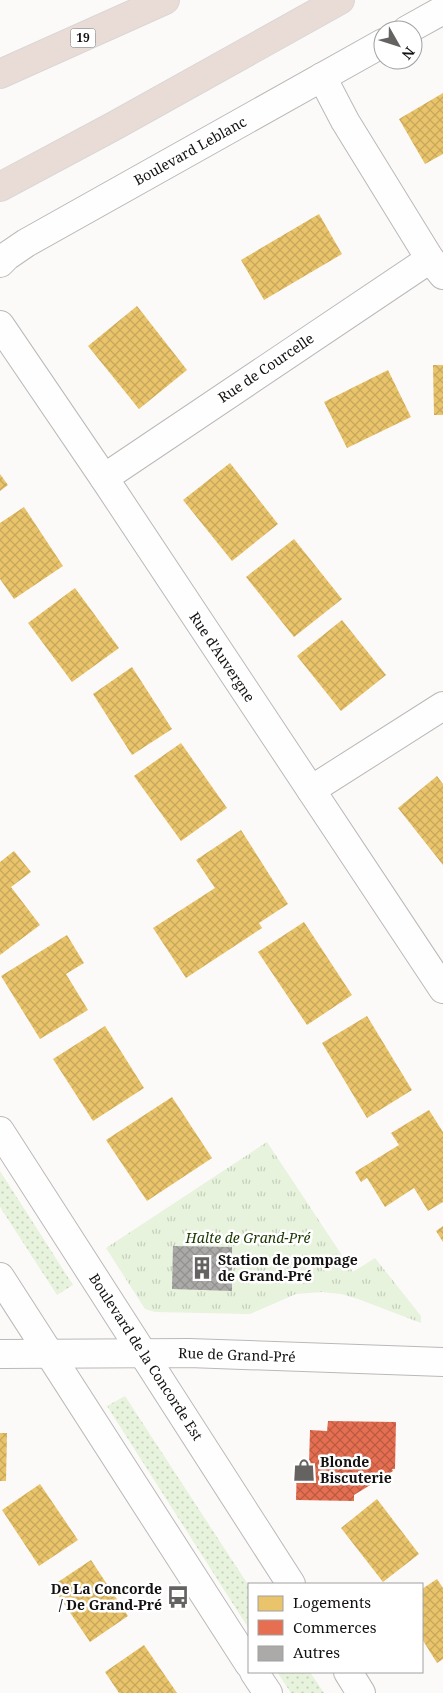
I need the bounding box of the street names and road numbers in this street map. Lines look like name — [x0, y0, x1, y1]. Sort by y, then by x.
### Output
road number: 19 — [70, 28, 96, 48]
street label: Boulevard Leblanc — [130, 112, 249, 189]
street label: Rue de Courcelle — [214, 328, 317, 407]
street label: Rue d'Auvergne — [185, 608, 260, 705]
street label: Boulevard de la Concorde Est — [85, 1270, 208, 1444]
street label: Rue de Grand-Pré — [178, 1343, 296, 1366]

